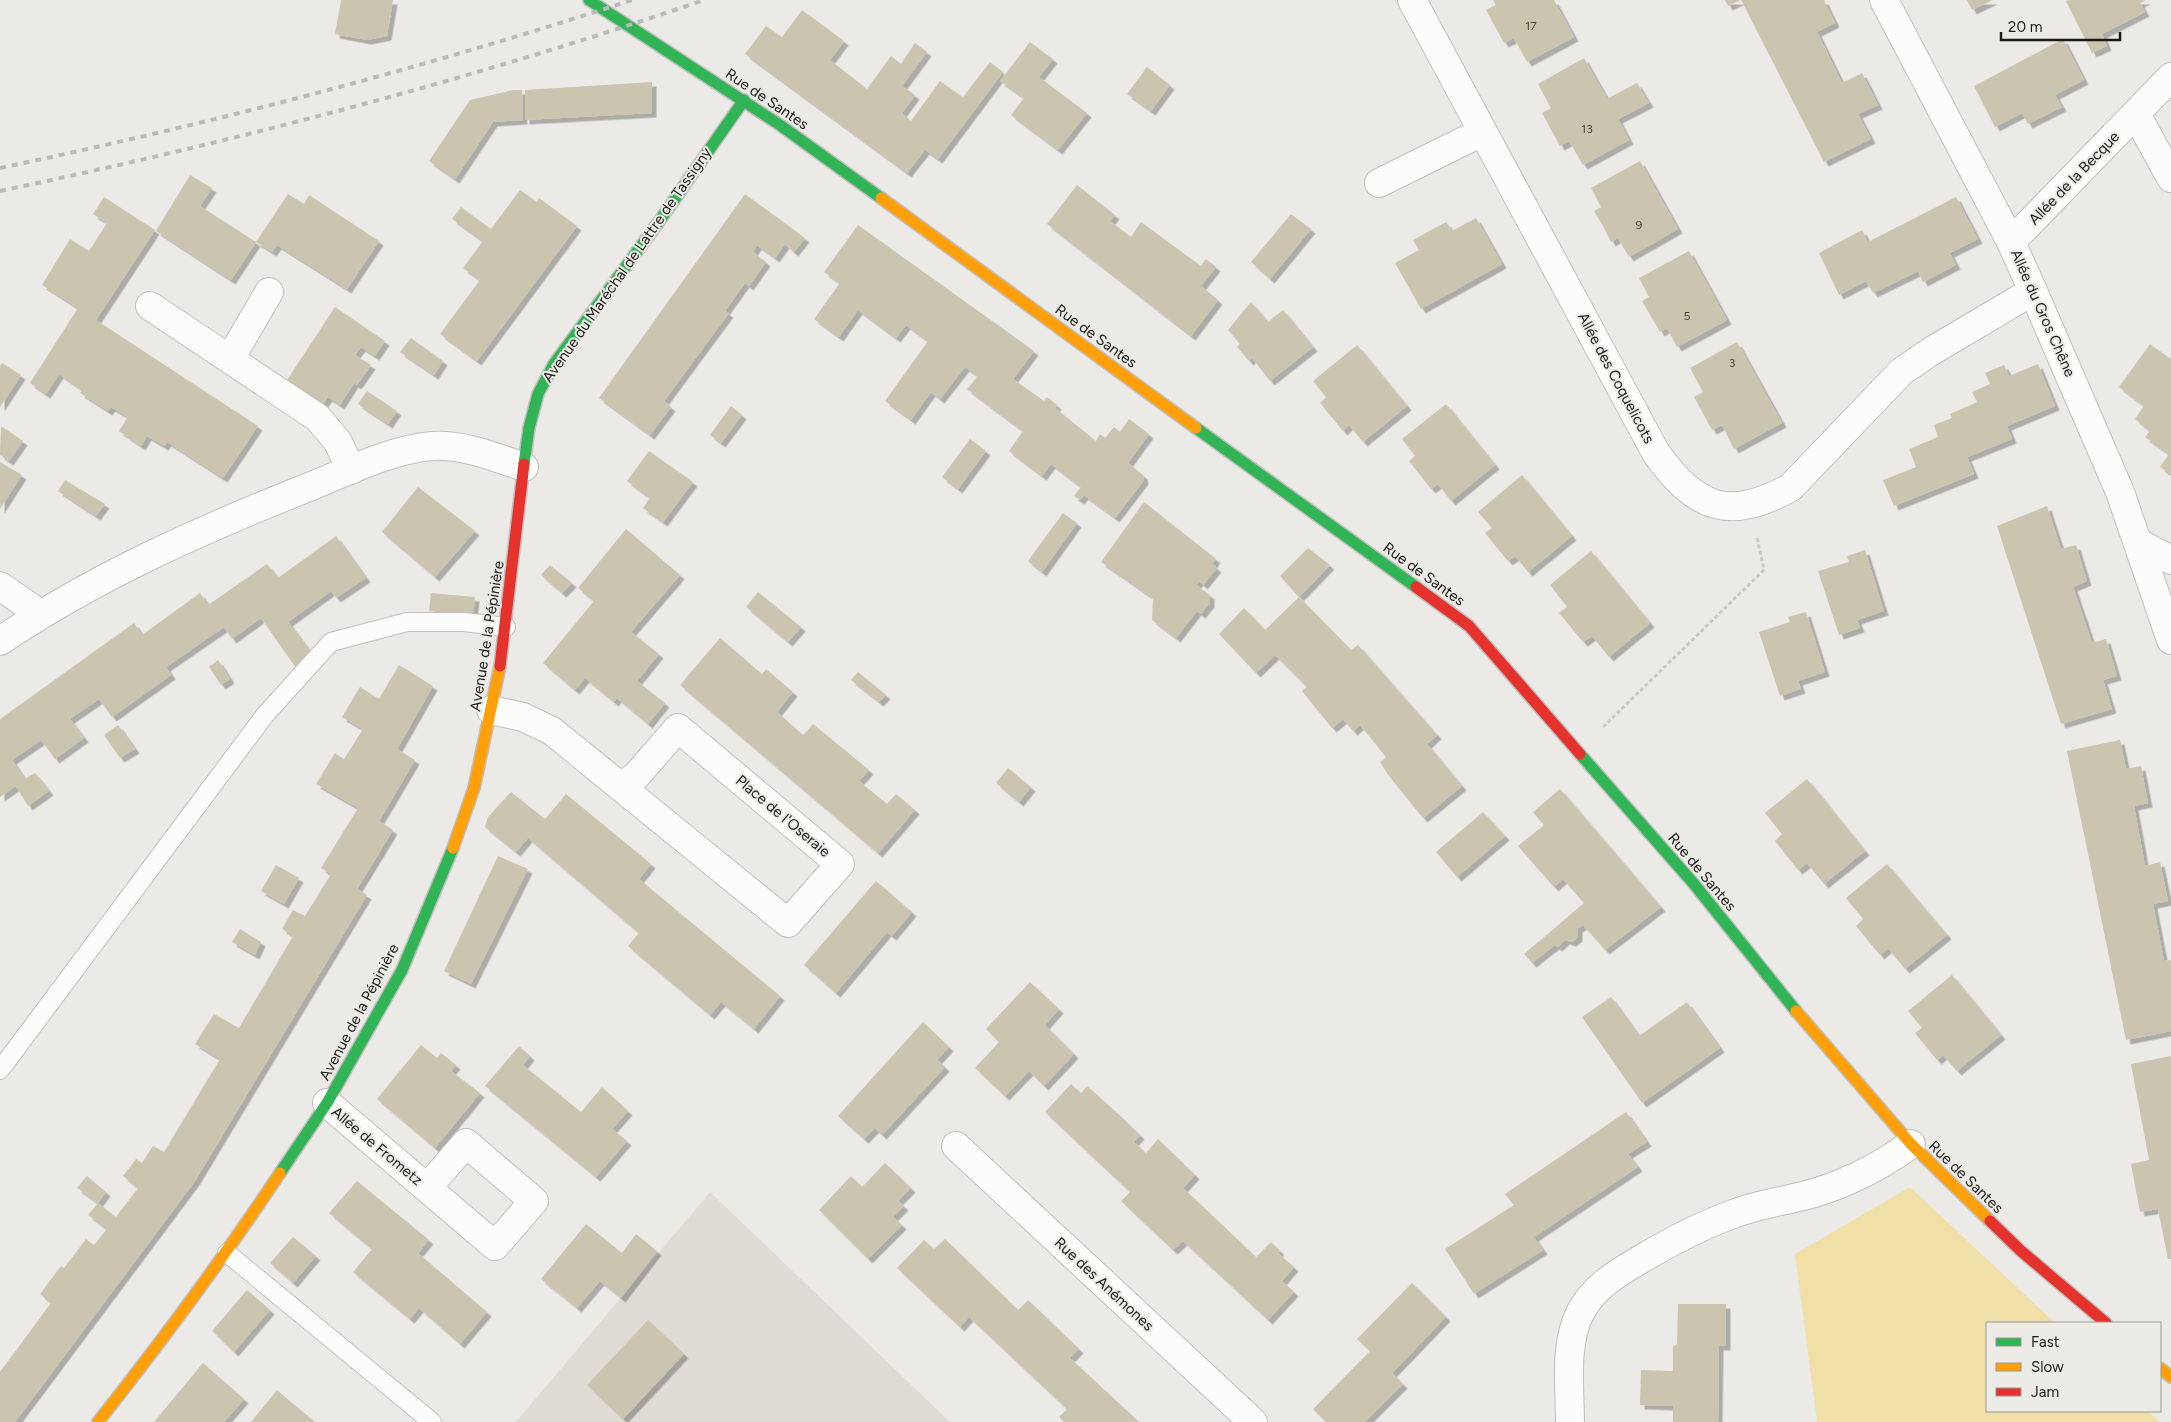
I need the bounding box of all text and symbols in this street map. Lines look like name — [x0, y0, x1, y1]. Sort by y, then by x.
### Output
scale bar — [2001, 10, 2120, 42]
text: 20 m — [2008, 18, 2042, 36]
house number: 17 — [1525, 19, 1537, 33]
street label: Rue de Santes — [722, 65, 812, 133]
house number: 13 — [1581, 122, 1593, 136]
street label: Allée de la Becque — [2025, 128, 2123, 228]
street label: Avenue du Maréchal de Lattre de Tassigny — [539, 144, 715, 386]
house number: 9 — [1636, 218, 1643, 232]
street label: Allée du Gros Chêne — [2007, 247, 2079, 379]
street label: Rue de Santes — [1052, 300, 1140, 372]
house number: 5 — [1684, 309, 1691, 323]
street label: Allée des Coquelicots — [1574, 310, 1658, 446]
house number: 3 — [1729, 356, 1735, 370]
street label: Rue de Santes — [1380, 538, 1468, 610]
street label: Avenue de la Pépinière — [466, 559, 508, 713]
street label: Place de l'Oseraie — [732, 771, 834, 861]
street label: Rue de Santes — [1664, 829, 1740, 915]
street label: Avenue de la Pépinière — [315, 941, 403, 1083]
street label: Allée de Frometz — [328, 1103, 426, 1189]
street label: Rue de Santes — [1925, 1137, 2007, 1217]
street label: Rue des Anémones — [1051, 1233, 1157, 1335]
legend — [1986, 1322, 2161, 1412]
text: Fast — [2031, 1333, 2060, 1351]
text: Slow — [2031, 1358, 2064, 1376]
text: Jam — [2031, 1383, 2059, 1401]

